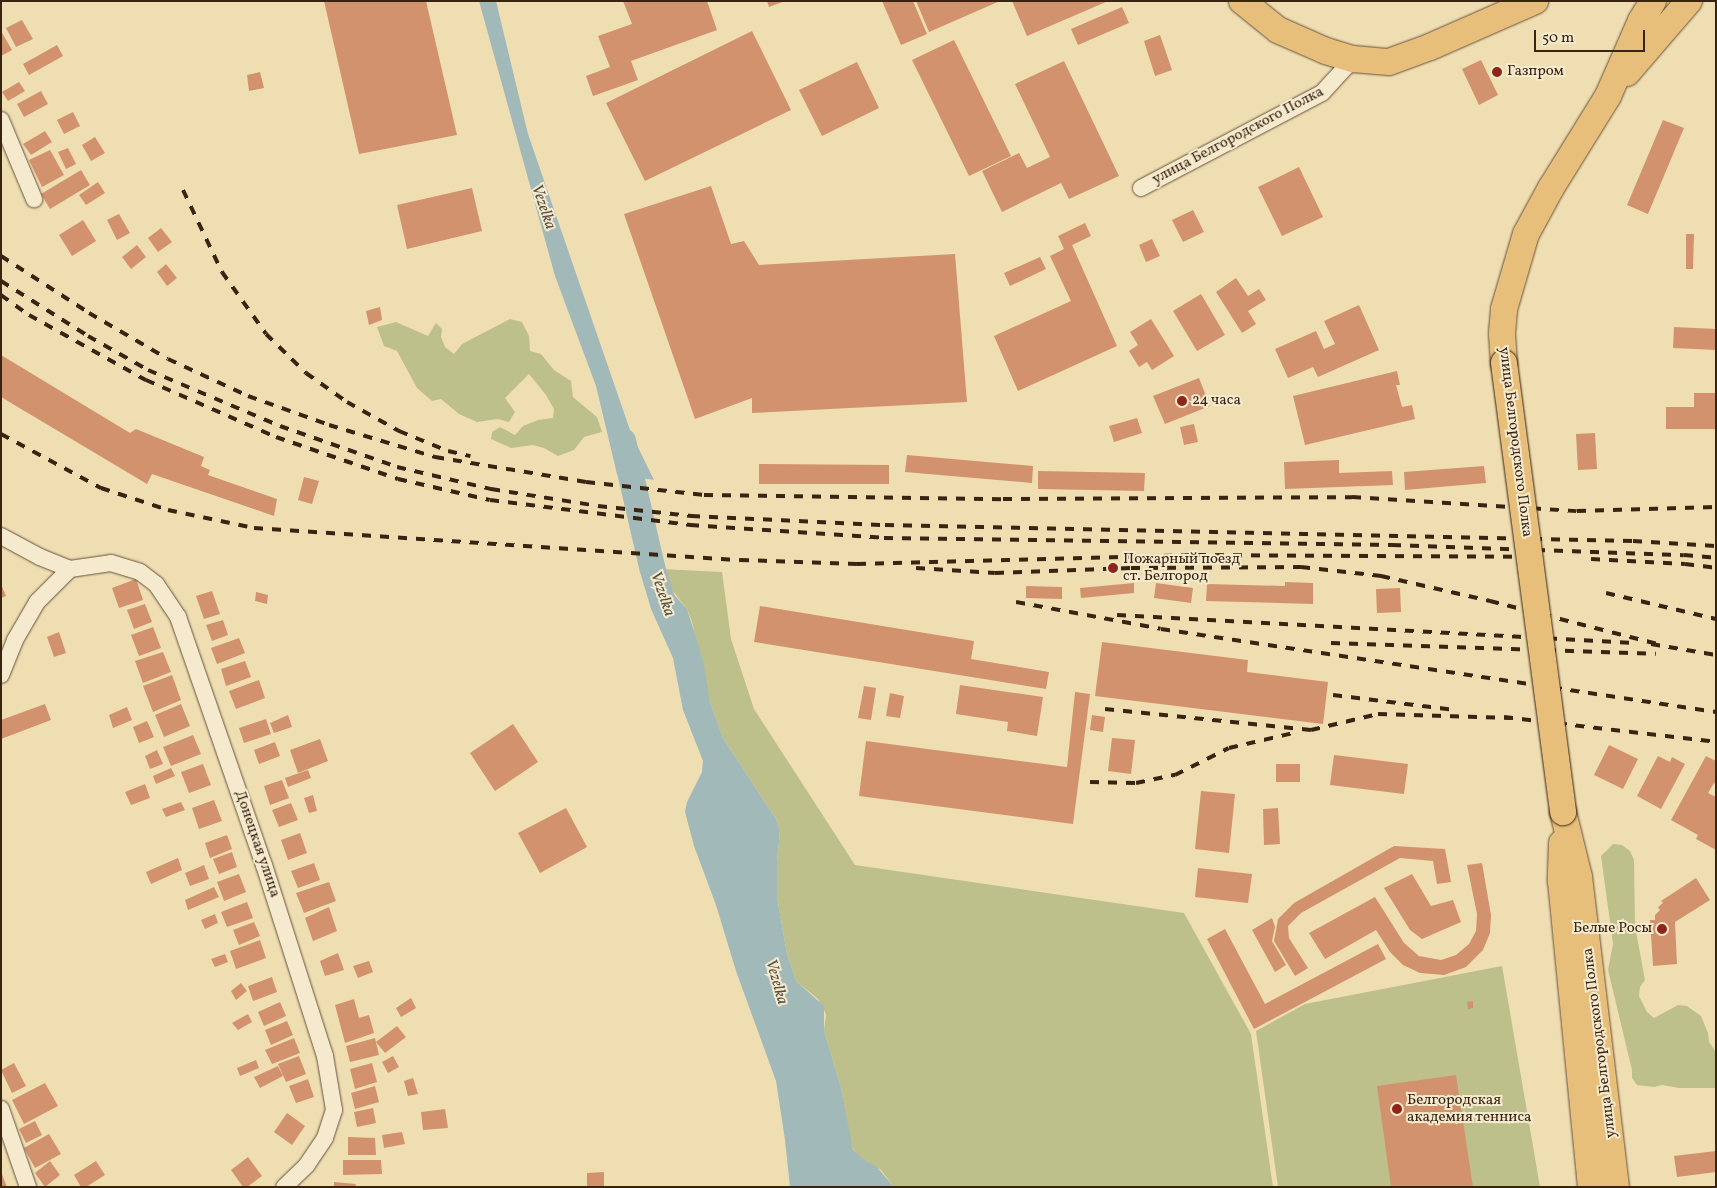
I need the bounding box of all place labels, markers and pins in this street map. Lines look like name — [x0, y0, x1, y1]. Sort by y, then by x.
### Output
place label: Газпром — [1507, 63, 1564, 81]
marker: Газпром — [1491, 66, 1503, 78]
place label: 24 часа — [1192, 392, 1241, 410]
marker: 24 часа — [1176, 395, 1188, 407]
place label: Пожарный поезд ст. Белгород — [1123, 550, 1240, 585]
marker: Пожарный поезд ст. Белгород — [1107, 562, 1119, 574]
place label: Белые Росы — [1573, 920, 1652, 938]
marker: Белые Росы — [1656, 923, 1668, 935]
place label: Белгородская академия тенниса — [1407, 1091, 1532, 1126]
marker: Белгородская академия тенниса — [1391, 1103, 1403, 1115]

